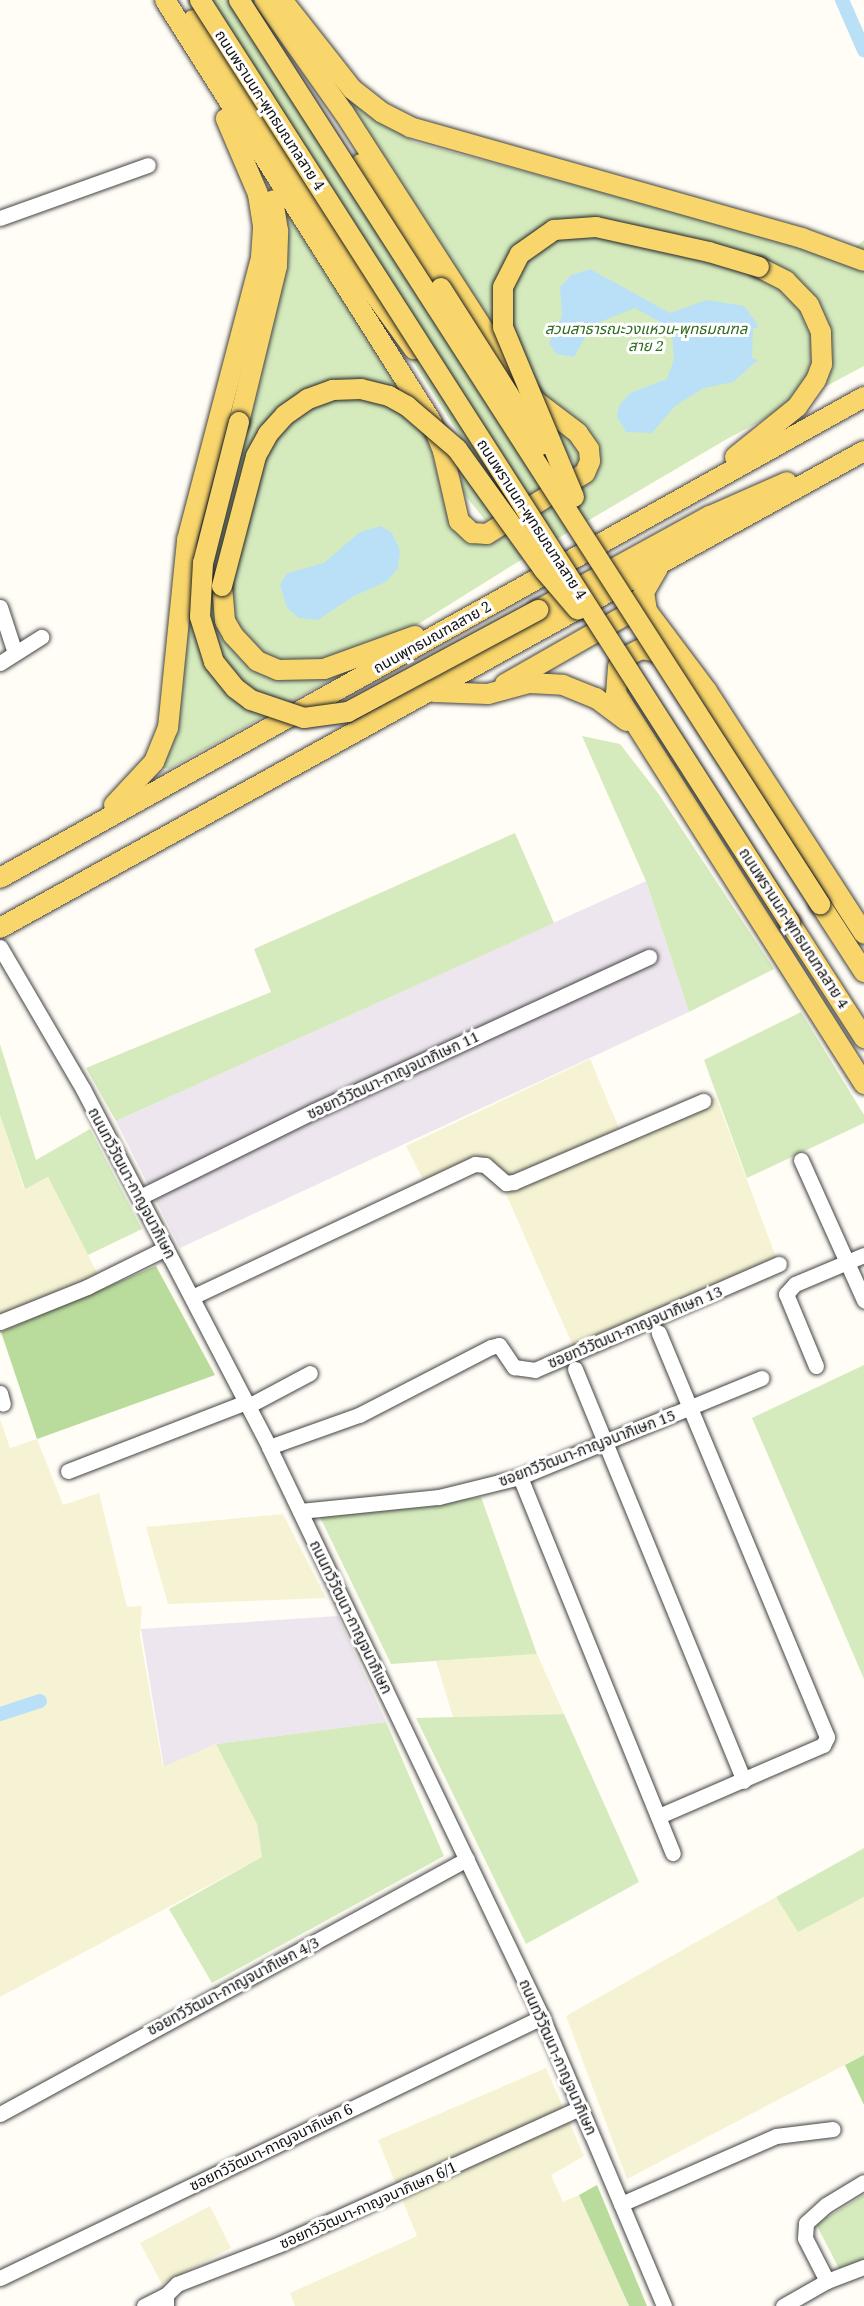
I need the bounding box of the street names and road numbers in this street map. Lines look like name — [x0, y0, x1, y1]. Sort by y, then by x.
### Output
street label: ถนนพรานนก-พุทธมณฑลสาย 4 — [211, 26, 329, 194]
street label: ถนนพรานนก-พุทธมณฑลสาย 4 — [473, 435, 591, 603]
street label: ถนนพุทธมณฑลสาย 2 — [370, 597, 494, 677]
street label: ถนนพรานนก-พุทธมณฑลสาย 4 — [735, 844, 853, 1012]
street label: ซอยทวีวัฒนา-กาญจนาภิเษก 11 — [304, 1027, 482, 1123]
street label: ถนนทวีวัฒนา-กาญจนาภิเษก — [84, 1104, 180, 1262]
street label: ซอยทวีวัฒนา-กาญจนาภิเษก 13 — [545, 1282, 725, 1372]
street label: ซอยทวีวัฒนา-กาญจนาภิเษก 15 — [496, 1406, 678, 1490]
street label: ถนนทวีวัฒนา-กาญจนาภิเษก — [306, 1537, 396, 1697]
street label: ซอยทวีวัฒนา-กาญจนาภิเษก 4/3 — [144, 1933, 322, 2039]
street label: ถนนทวีวัฒนา-กาญจนาภิเษก — [515, 1976, 601, 2138]
street label: ซอยทวีวัฒนา-กาญจนาภิเษก 6 — [186, 2100, 356, 2194]
street label: ซอยทวีวัฒนา-กาญจนาภิเษก 6/1 — [277, 2158, 459, 2252]

